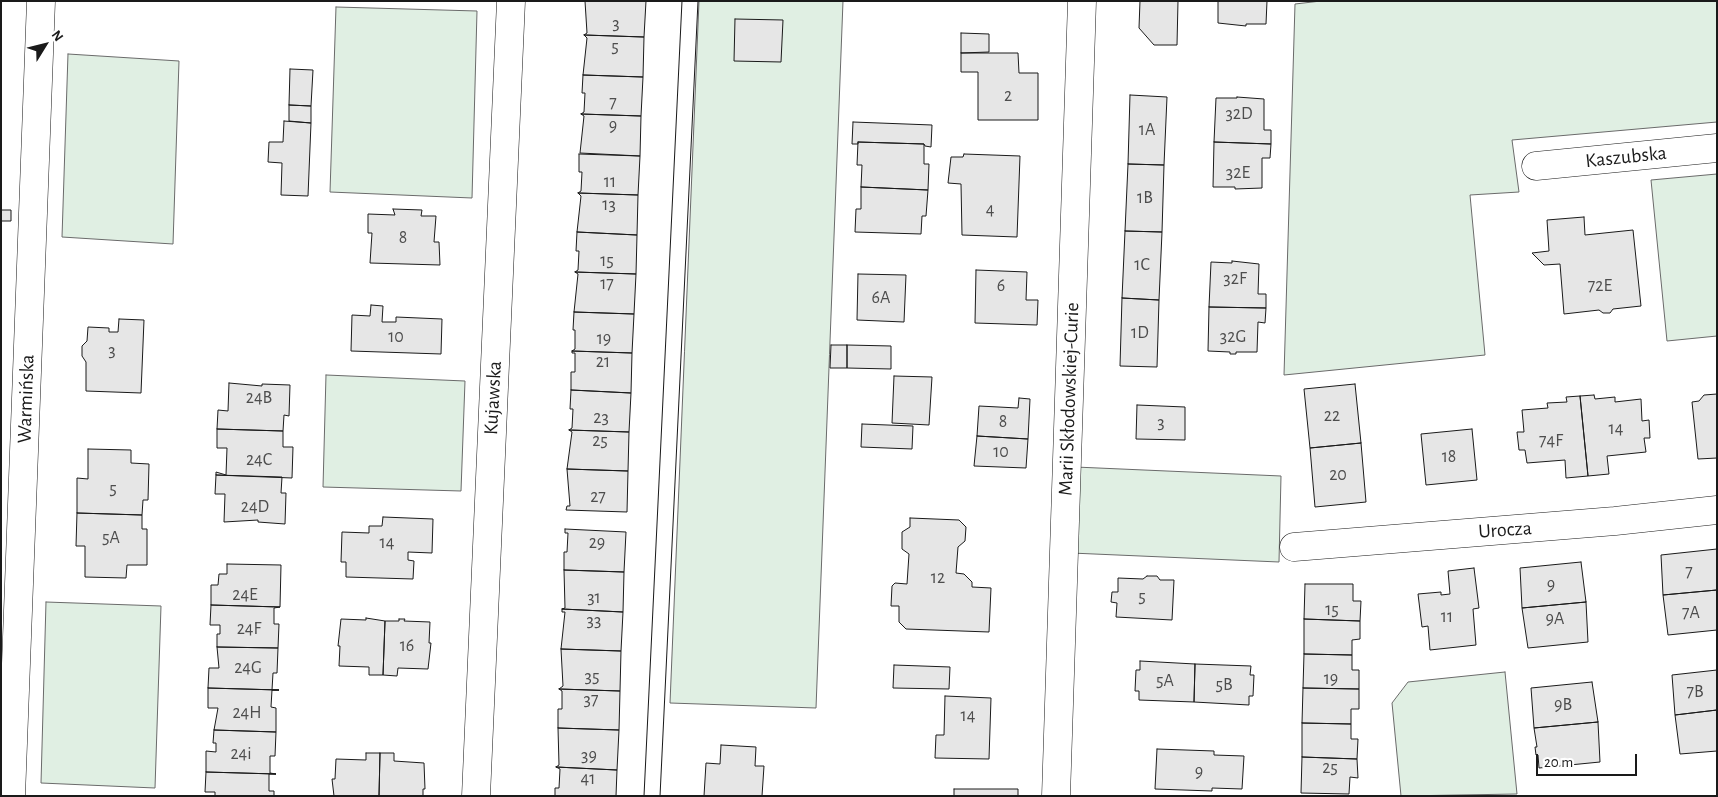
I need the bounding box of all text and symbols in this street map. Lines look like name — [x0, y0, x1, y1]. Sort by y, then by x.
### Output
house number: 3 — [612, 13, 620, 35]
north arrow — [20, 20, 70, 70]
text: N — [49, 28, 66, 44]
house number: 5 — [611, 36, 619, 58]
house number: 2 — [1004, 85, 1012, 107]
house number: 7 — [609, 92, 617, 114]
house number: 32D — [1225, 103, 1253, 125]
house number: 9 — [609, 115, 617, 137]
house number: 1A — [1139, 119, 1155, 141]
street label: Kaszubska — [1584, 141, 1668, 173]
house number: 32E — [1226, 162, 1250, 184]
house number: 11 — [604, 171, 616, 193]
house number: 1B — [1137, 187, 1153, 209]
house number: 13 — [602, 194, 616, 216]
house number: 4 — [986, 199, 994, 221]
house number: 8 — [399, 227, 407, 249]
house number: 15 — [600, 250, 614, 272]
house number: 1C — [1134, 254, 1150, 276]
house number: 32F — [1223, 268, 1247, 290]
house number: 17 — [600, 273, 614, 295]
house number: 6 — [997, 275, 1005, 297]
house number: 72E — [1588, 275, 1612, 297]
house number: 6A — [872, 287, 890, 309]
street label: Marii Skłodowskiej-Curie — [1054, 302, 1084, 496]
house number: 1D — [1131, 322, 1149, 344]
house number: 10 — [388, 326, 404, 348]
house number: 32G — [1220, 326, 1246, 348]
house number: 19 — [597, 328, 611, 350]
house number: 3 — [108, 340, 116, 362]
house number: 21 — [596, 351, 610, 373]
street label: Warmińska — [12, 354, 40, 444]
street label: Kujawska — [479, 360, 507, 436]
house number: 24B — [246, 387, 272, 409]
house number: 22 — [1324, 405, 1340, 427]
house number: 23 — [593, 407, 609, 429]
house number: 8 — [999, 411, 1007, 433]
house number: 3 — [1157, 412, 1165, 434]
house number: 14 — [1609, 418, 1623, 440]
house number: 25 — [592, 430, 608, 452]
house number: 74F — [1539, 430, 1563, 452]
house number: 10 — [993, 441, 1009, 463]
house number: 18 — [1442, 446, 1456, 468]
house number: 24C — [246, 449, 272, 471]
house number: 20 — [1329, 464, 1347, 486]
house number: 5 — [109, 478, 117, 500]
house number: 27 — [590, 486, 606, 508]
house number: 24D — [241, 496, 269, 518]
street label: Urocza — [1477, 516, 1533, 544]
house number: 5A — [102, 527, 120, 549]
house number: 14 — [380, 532, 394, 554]
house number: 29 — [589, 532, 605, 554]
house number: 7 — [1685, 561, 1693, 583]
house number: 12 — [931, 567, 945, 589]
house number: 9 — [1547, 574, 1555, 596]
house number: 24E — [232, 584, 258, 606]
house number: 5 — [1138, 586, 1146, 608]
house number: 31 — [587, 587, 601, 609]
house number: 15 — [1325, 599, 1339, 621]
house number: 7A — [1682, 602, 1700, 624]
house number: 11 — [1441, 606, 1453, 628]
house number: 9A — [1546, 608, 1564, 630]
house number: 33 — [587, 610, 601, 632]
house number: 24F — [237, 618, 261, 640]
house number: 16 — [400, 635, 414, 657]
house number: 24G — [234, 657, 262, 679]
house number: 35 — [585, 666, 599, 688]
house number: 19 — [1324, 668, 1338, 690]
house number: 5A — [1156, 670, 1174, 692]
house number: 5B — [1215, 674, 1233, 696]
house number: 7B — [1686, 681, 1704, 703]
house number: 37 — [584, 689, 598, 711]
house number: 9B — [1554, 694, 1572, 716]
house number: 24H — [232, 702, 262, 724]
house number: 14 — [961, 705, 975, 727]
house number: 24i — [230, 743, 252, 765]
scale bar — [1538, 744, 1639, 776]
house number: 39 — [581, 745, 597, 767]
text: 20 m — [1544, 755, 1573, 770]
house number: 25 — [1322, 757, 1338, 779]
house number: 9 — [1195, 761, 1203, 783]
house number: 41 — [581, 768, 595, 790]

